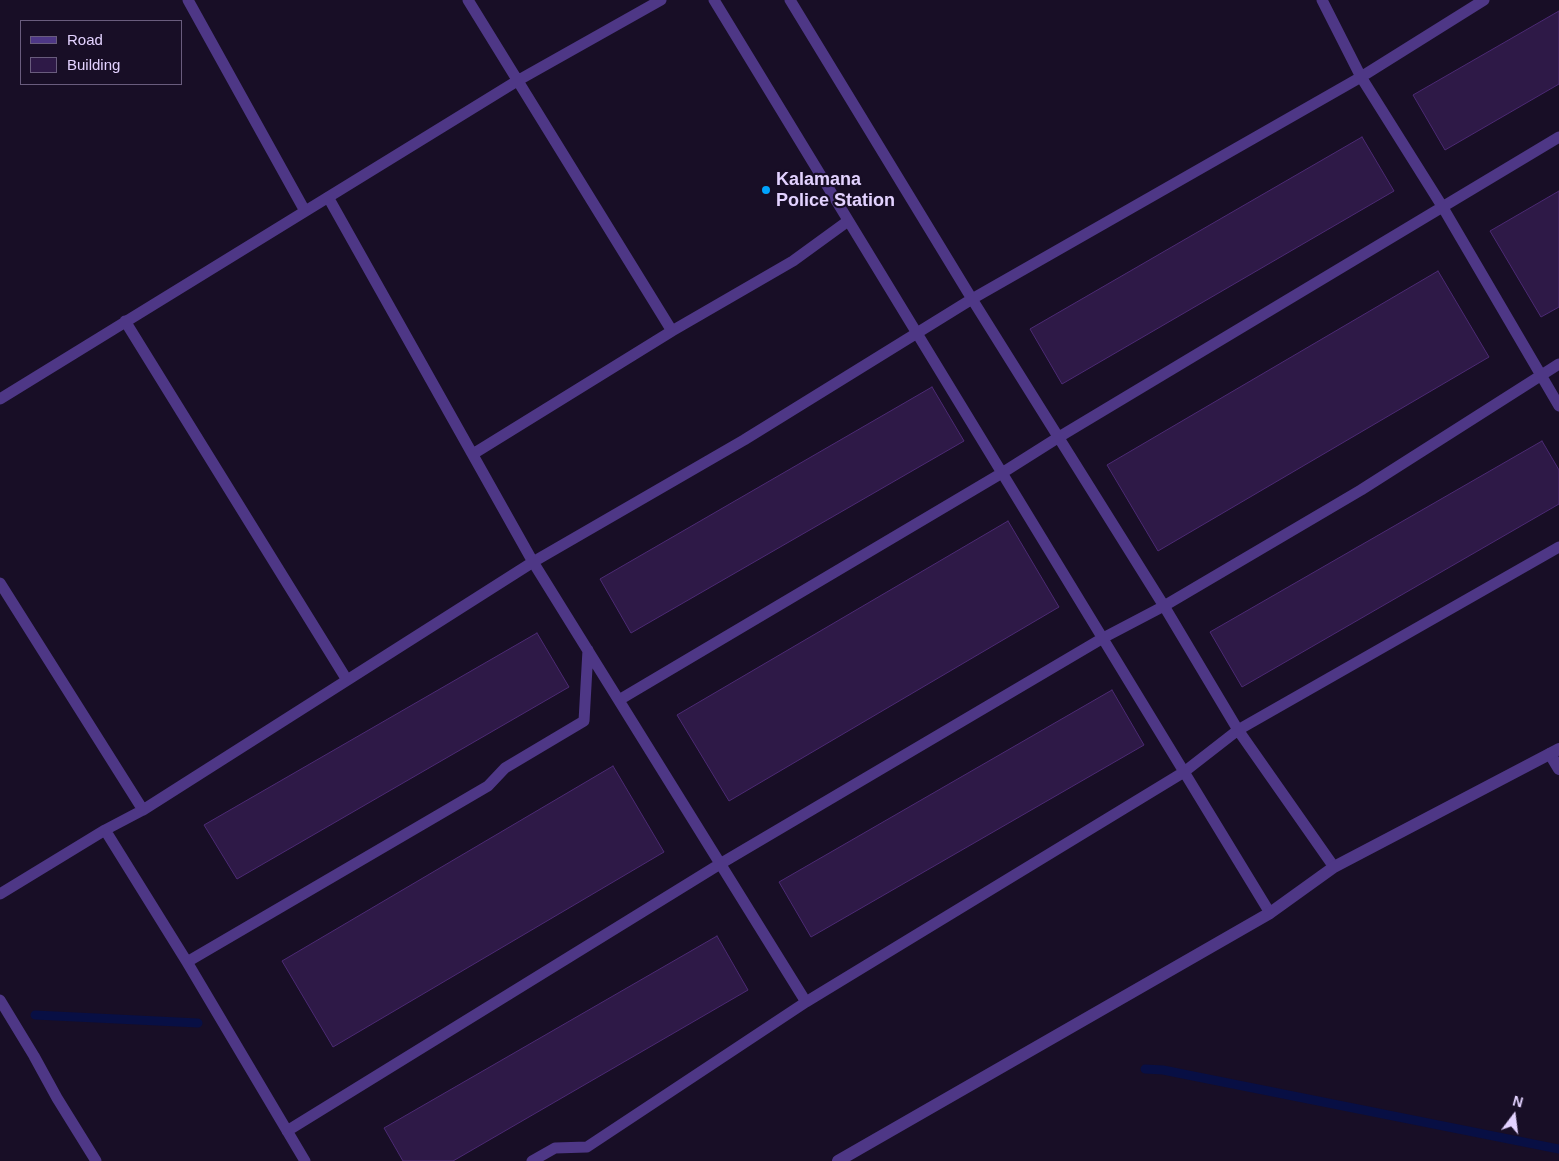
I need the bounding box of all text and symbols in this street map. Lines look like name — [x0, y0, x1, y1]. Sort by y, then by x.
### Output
legend — [20, 20, 182, 85]
text: Road — [67, 31, 103, 48]
text: Building — [67, 56, 120, 73]
place label: Kalamana Police Station — [776, 169, 895, 212]
marker: Kalamana Police Station — [760, 184, 772, 196]
north arrow — [1489, 1091, 1539, 1141]
text: N — [1511, 1092, 1525, 1111]

